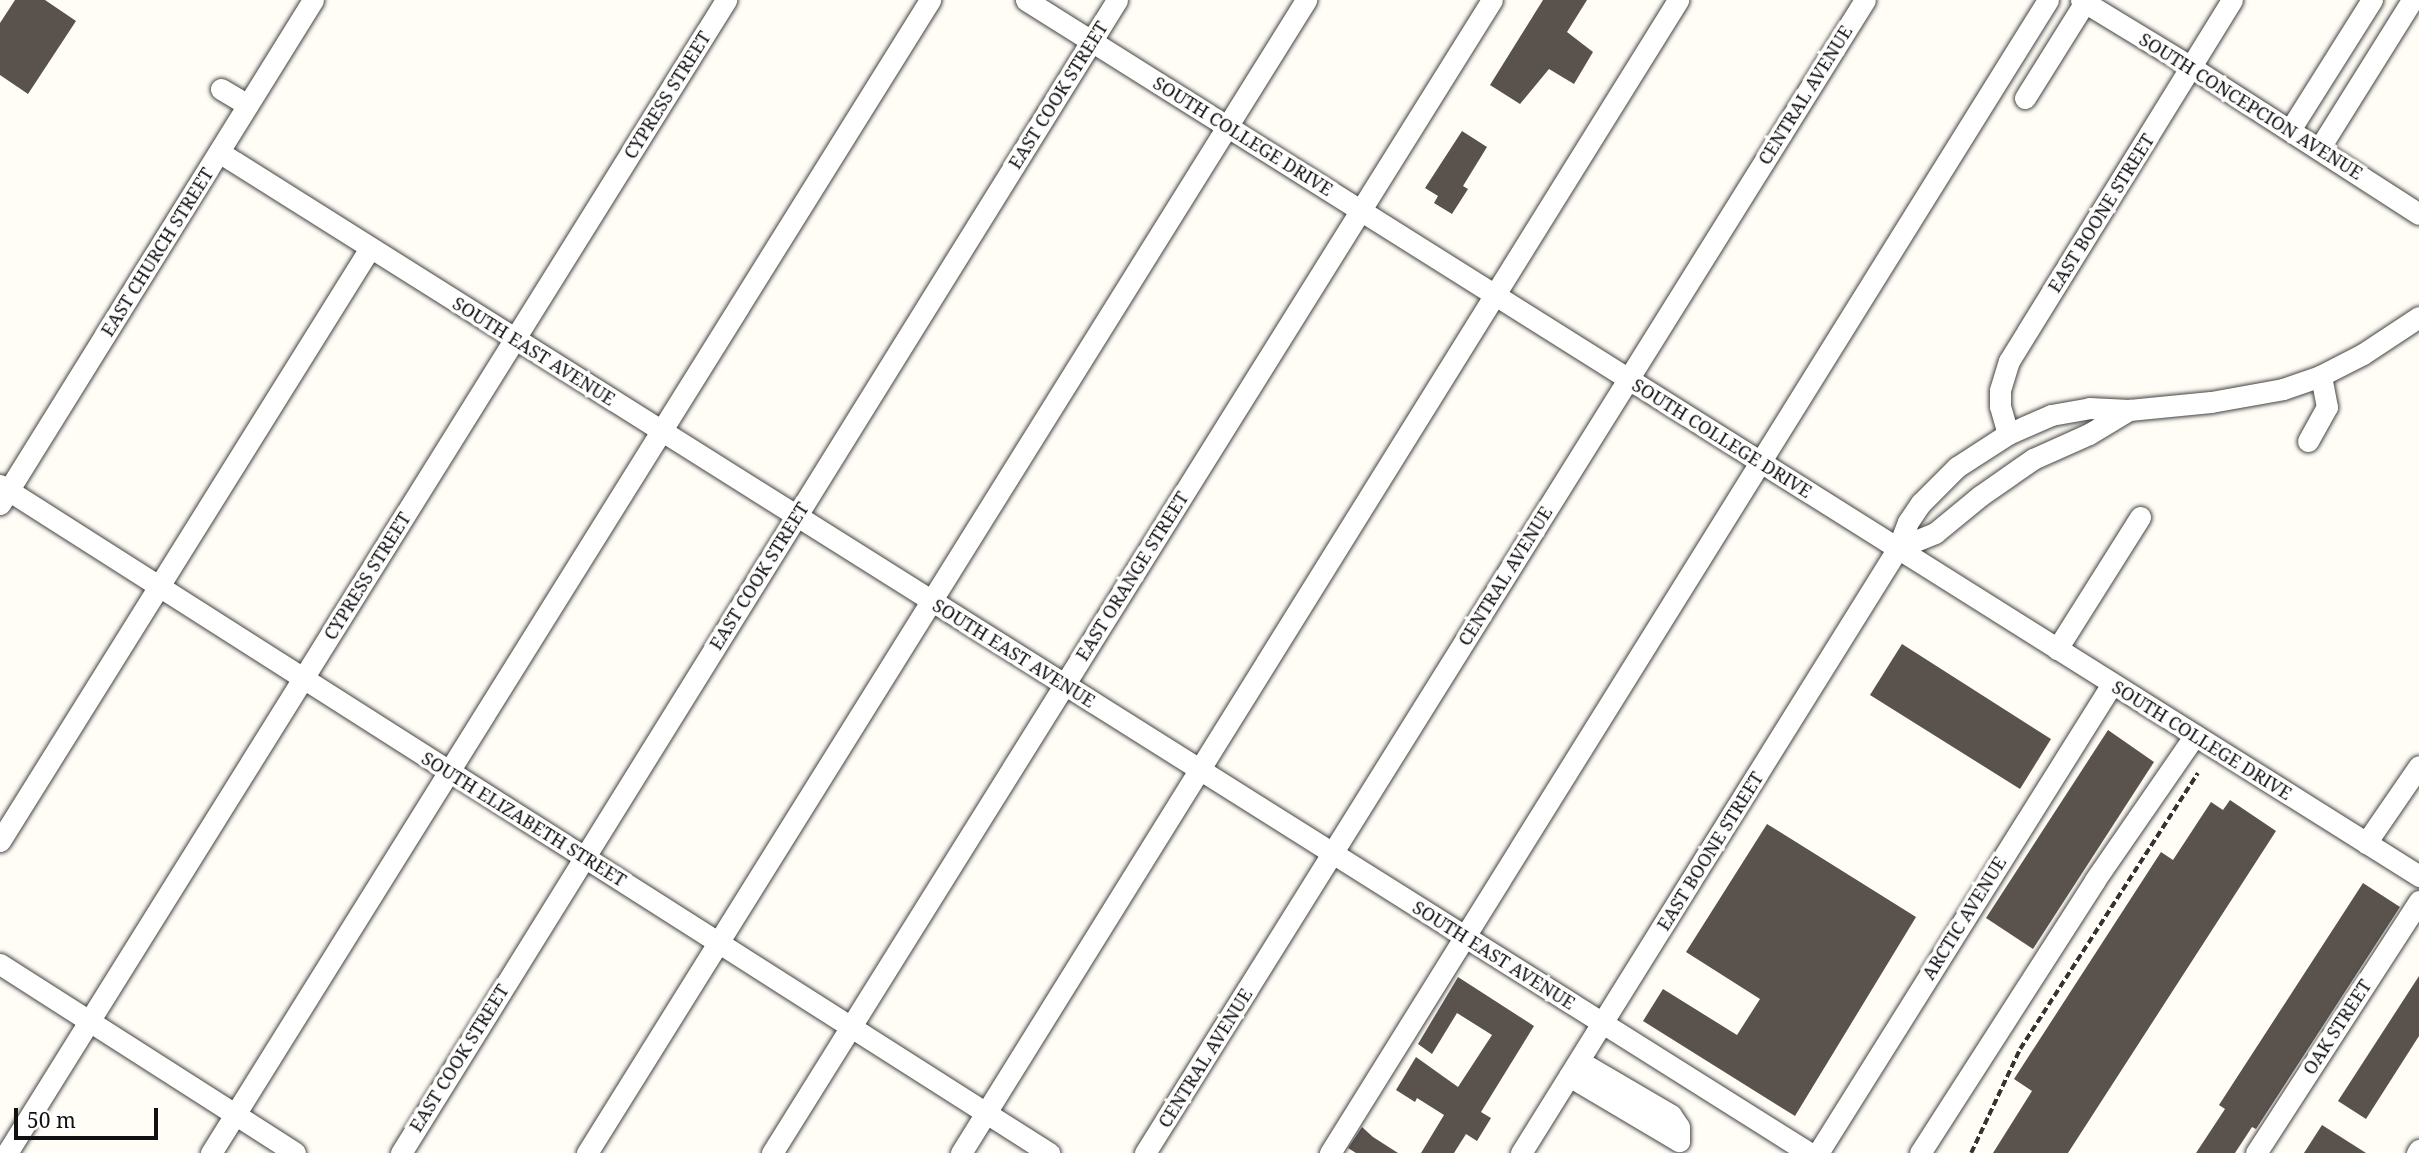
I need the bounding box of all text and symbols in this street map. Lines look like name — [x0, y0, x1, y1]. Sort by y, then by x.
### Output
street label: EAST COOK STREET — [1004, 17, 1112, 173]
street label: CENTRAL AVENUE — [1753, 21, 1857, 169]
street label: CYPRESS STREET — [619, 27, 715, 163]
street label: SOUTH CONCEPCION AVENUE — [2135, 28, 2367, 184]
street label: SOUTH COLLEGE DRIVE — [1149, 72, 1337, 200]
street label: EAST BOONE STREET — [2043, 130, 2159, 296]
street label: EAST CHURCH STREET — [96, 164, 218, 340]
street label: SOUTH EAST AVENUE — [449, 292, 619, 410]
street label: SOUTH COLLEGE DRIVE — [1628, 374, 1816, 502]
street label: EAST ORANGE STREET — [1071, 488, 1193, 664]
street label: EAST COOK STREET — [705, 498, 813, 654]
street label: CENTRAL AVENUE — [1453, 502, 1557, 650]
street label: CYPRESS STREET — [319, 508, 415, 644]
street label: SOUTH EAST AVENUE — [929, 594, 1099, 712]
street label: SOUTH COLLEGE DRIVE — [2108, 676, 2296, 804]
street label: SOUTH ELIZABETH STREET — [418, 747, 630, 891]
street label: EAST BOONE STREET — [1652, 768, 1768, 934]
street label: ARCTIC AVENUE — [1917, 852, 2011, 984]
street label: SOUTH EAST AVENUE — [1409, 896, 1579, 1014]
street label: OAK STREET — [2298, 976, 2376, 1078]
street label: EAST COOK STREET — [405, 980, 513, 1136]
street label: CENTRAL AVENUE — [1153, 984, 1257, 1132]
scale bar — [18, 1094, 161, 1138]
text: 50 m — [27, 1106, 76, 1134]

